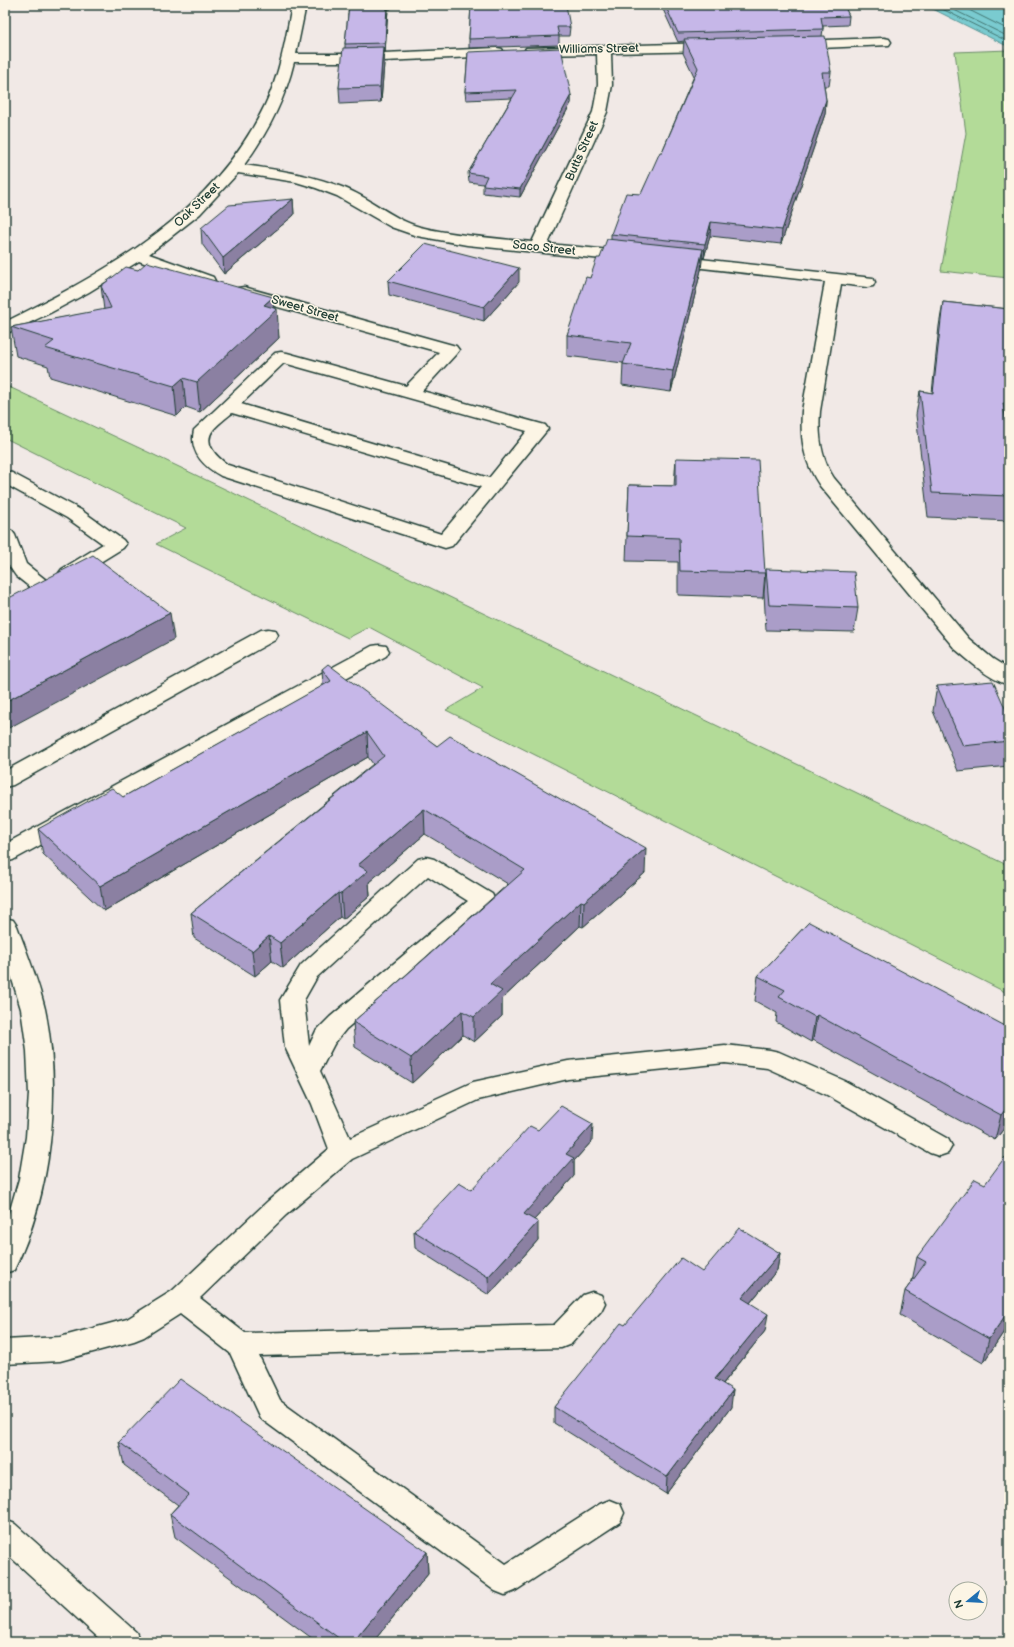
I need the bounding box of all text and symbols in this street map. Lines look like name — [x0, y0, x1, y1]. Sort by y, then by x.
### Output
street label: Williams Street — [559, 41, 639, 57]
street label: Butts Street — [562, 118, 602, 183]
street label: Oak Street — [171, 179, 223, 230]
street label: Saco Street — [512, 237, 577, 259]
street label: Sweet Street — [270, 292, 341, 326]
north arrow — [948, 1581, 988, 1621]
text: N — [952, 1598, 966, 1610]

